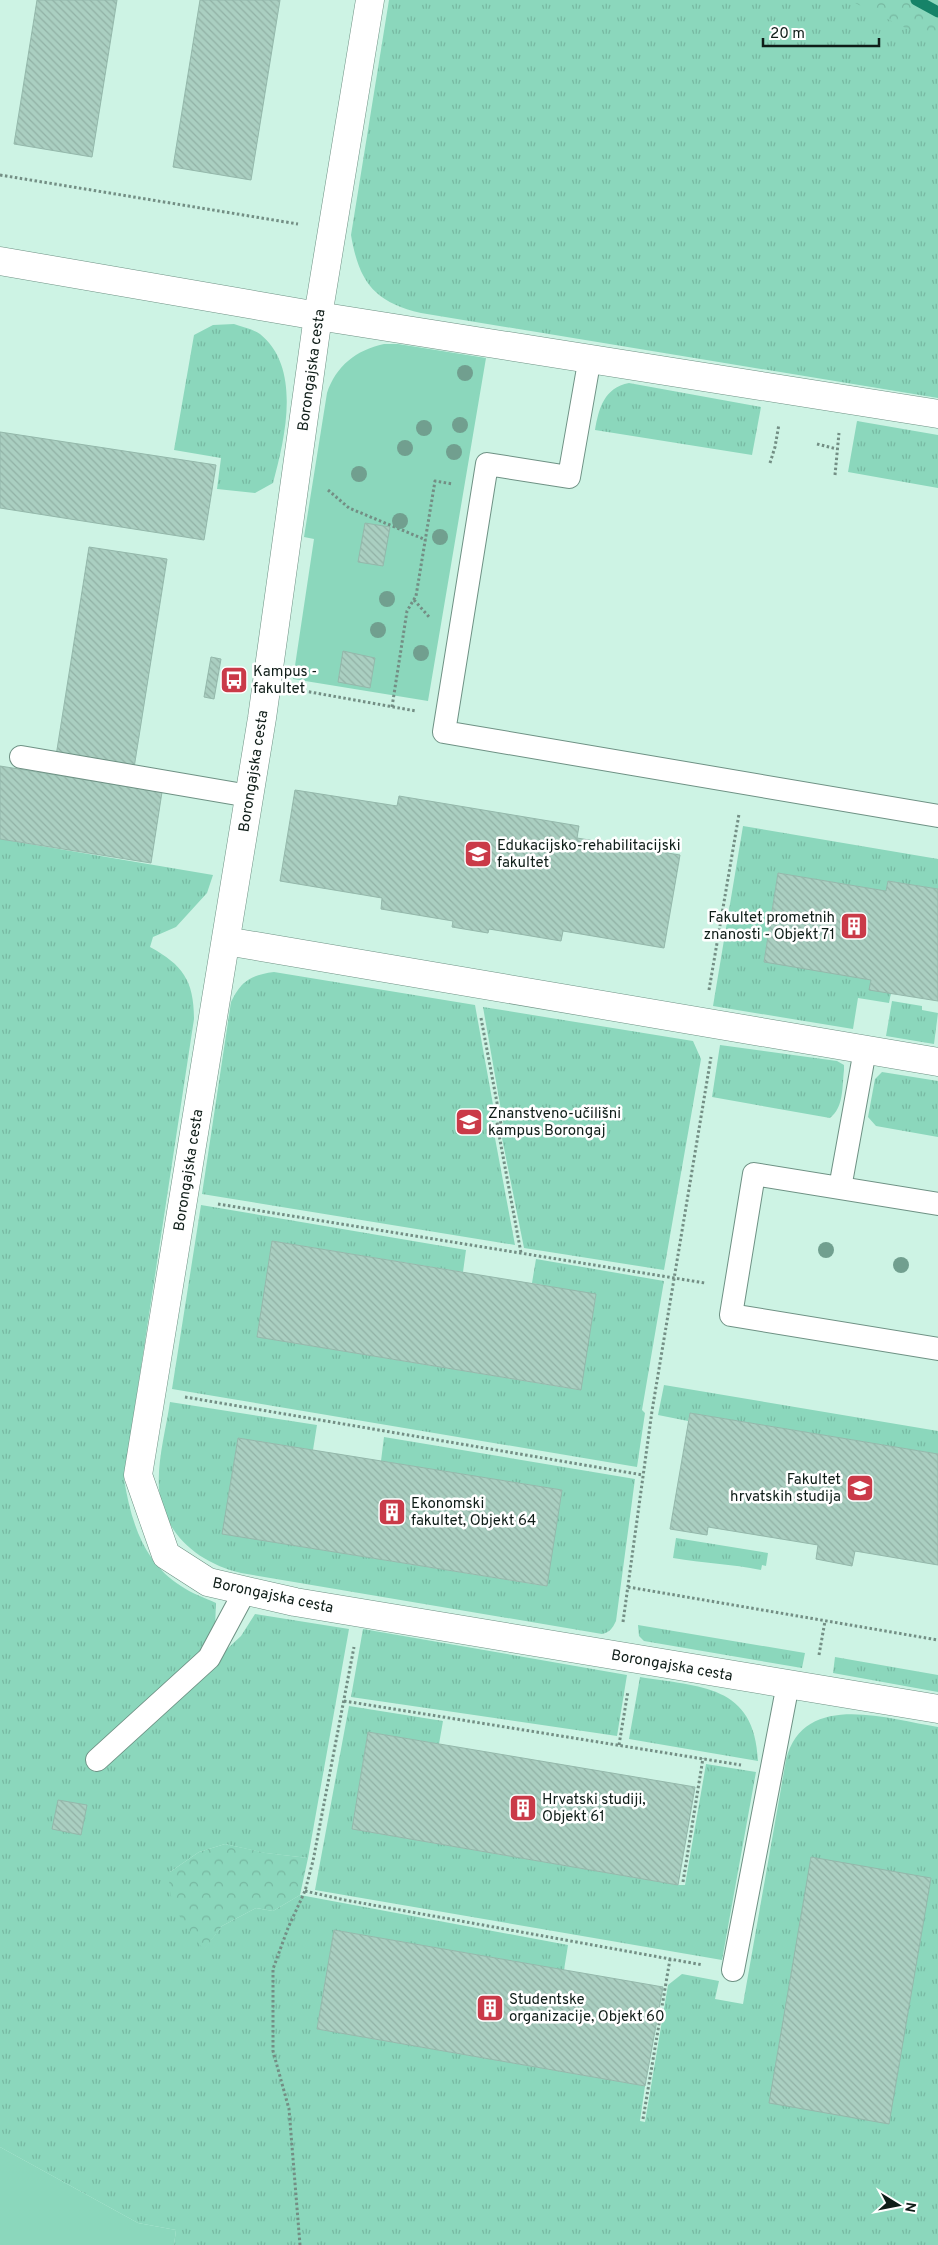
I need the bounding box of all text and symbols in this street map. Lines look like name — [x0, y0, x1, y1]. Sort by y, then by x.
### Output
scale bar — [763, 15, 879, 47]
text: 20 m — [770, 25, 805, 44]
street label: Borongajska cesta — [294, 308, 330, 433]
place label: Kampus - fakultet — [253, 663, 317, 699]
bus stop icon: Kampus - fakultet — [219, 665, 249, 695]
street label: Borongajska cesta — [235, 709, 274, 834]
place label: Edukacijsko-rehabilitacijski fakultet — [497, 837, 681, 873]
school or university icon: Edukacijsko-rehabilitacijski fakultet — [463, 839, 493, 869]
place label: Fakultet prometnih znanosti - Objekt 71 — [703, 909, 835, 945]
building icon: Fakultet prometnih znanosti - Objekt 71 — [839, 911, 869, 941]
place label: Znanstveno-učilišni kampus Borongaj — [488, 1105, 621, 1141]
school or university icon: Znanstveno-učilišni kampus Borongaj — [454, 1107, 484, 1137]
street label: Borongajska cesta — [170, 1108, 209, 1233]
place label: Fakultet hrvatskih studija — [730, 1471, 841, 1507]
school or university icon: Fakultet hrvatskih studija — [845, 1473, 875, 1503]
place label: Ekonomski fakultet, Objekt 64 — [411, 1495, 536, 1531]
building icon: Ekonomski fakultet, Objekt 64 — [377, 1497, 407, 1527]
street label: Borongajska cesta — [210, 1574, 335, 1619]
street label: Borongajska cesta — [609, 1646, 734, 1687]
place label: Hrvatski studiji, Objekt 61 — [542, 1791, 646, 1827]
building icon: Hrvatski studiji, Objekt 61 — [508, 1793, 538, 1823]
place label: Studentske organizacije, Objekt 60 — [509, 1991, 665, 2027]
building icon: Studentske organizacije, Objekt 60 — [475, 1993, 505, 2023]
north arrow — [873, 2180, 923, 2230]
text: N — [900, 2201, 919, 2213]

